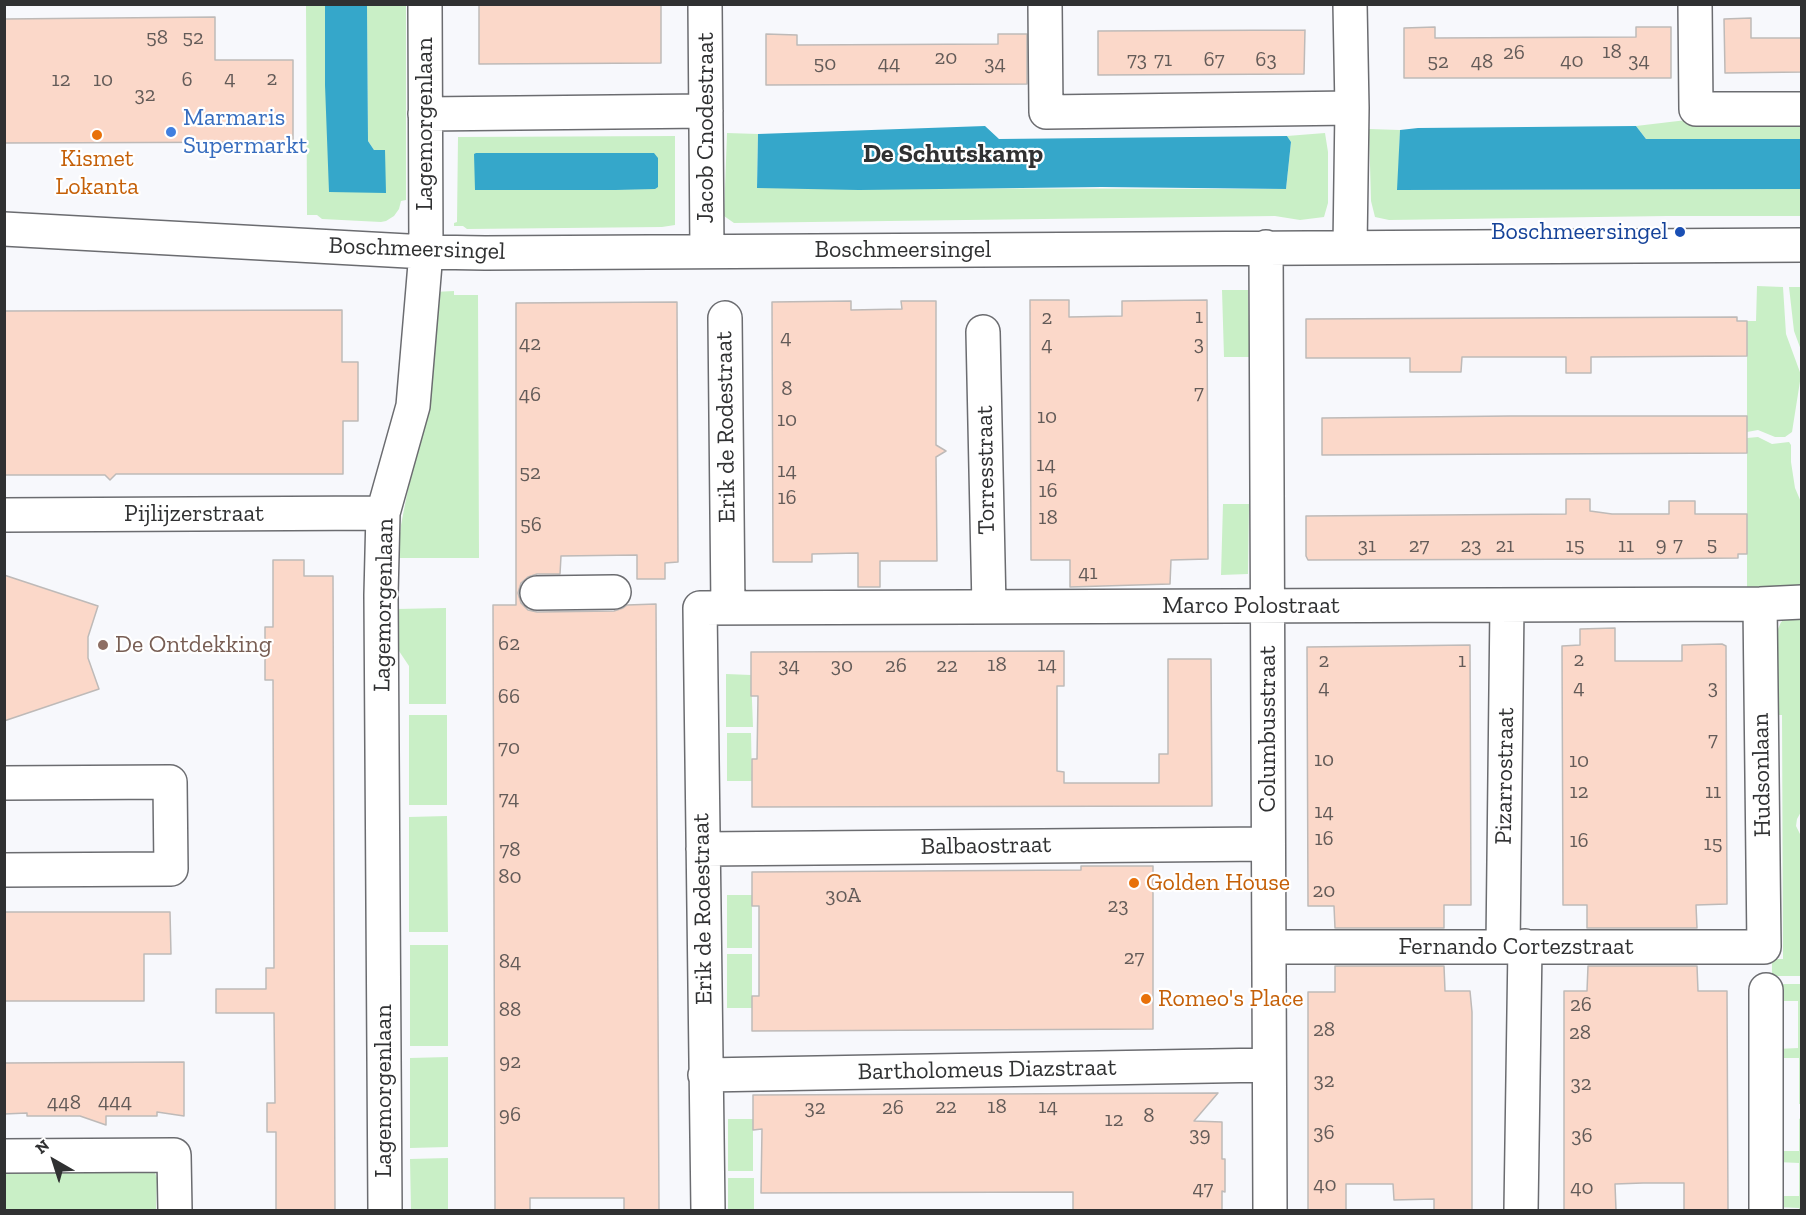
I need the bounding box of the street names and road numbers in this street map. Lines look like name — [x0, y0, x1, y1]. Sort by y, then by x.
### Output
street label: Jacob Cnodestraat — [692, 32, 720, 224]
street label: Lagemorgenlaan — [411, 37, 439, 211]
street label: Boschmeersingel — [328, 232, 506, 266]
street label: Boschmeersingel — [815, 236, 991, 264]
street label: Erik de Rodestraat — [710, 331, 742, 523]
street label: Torresstraat — [970, 405, 1002, 535]
street label: Pijlijzerstraat — [124, 500, 264, 528]
street label: Lagemorgenlaan — [368, 518, 400, 692]
street label: Marco Polostraat — [1162, 592, 1340, 620]
street label: Columbusstraat — [1254, 646, 1282, 812]
street label: Pizarrostraat — [1489, 707, 1521, 845]
street label: Hudsonlaan — [1747, 713, 1777, 837]
street label: Erik de Rodestraat — [687, 813, 719, 1005]
street label: Balbaostraat — [920, 830, 1052, 862]
street label: Fernando Cortezstraat — [1398, 933, 1634, 961]
street label: Lagemorgenlaan — [370, 1004, 398, 1178]
street label: Bartholomeus Diazstraat — [857, 1053, 1117, 1087]

